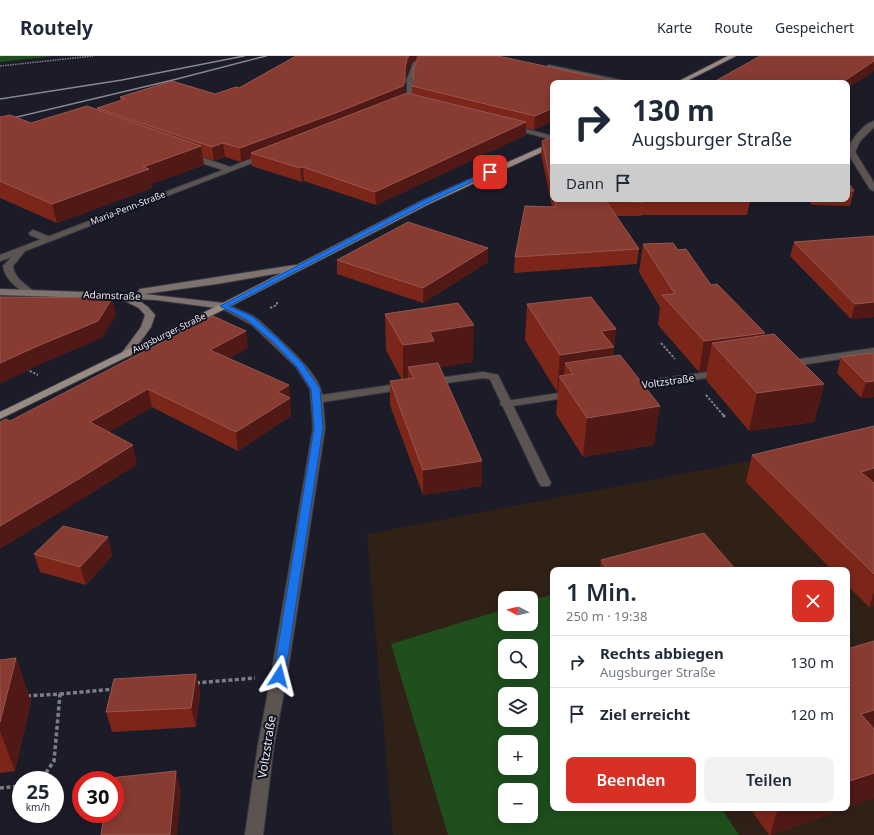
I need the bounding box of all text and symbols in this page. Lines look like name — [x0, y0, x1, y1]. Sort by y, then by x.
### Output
text: Routely — [20, 15, 93, 41]
text: Karte — [657, 18, 692, 37]
text: Route — [714, 18, 753, 37]
text: Gespeichert — [775, 18, 854, 37]
text: 130 m — [632, 91, 715, 129]
icon: right — [566, 96, 618, 148]
text: Augsburger Straße — [632, 127, 792, 151]
pin — [473, 155, 507, 189]
icon: arrive — [479, 161, 501, 183]
icon: arrive — [612, 172, 634, 194]
text: Dann — [566, 173, 604, 193]
street label: Maria-Penn-Straße — [88, 187, 167, 228]
street label: Adamstraße — [83, 287, 141, 303]
street label: Augsburger Straße — [130, 309, 208, 356]
street label: Voltzstraße — [641, 370, 695, 392]
text: 1 Min. — [566, 575, 637, 608]
button: close — [792, 580, 834, 622]
north arrow — [498, 591, 538, 631]
map controls — [498, 591, 538, 823]
text: 250 m · 19:38 — [566, 607, 647, 625]
button: search — [498, 639, 538, 679]
text: Rechts abbiegen — [600, 643, 724, 663]
icon: right — [566, 651, 588, 673]
text: 130 m — [790, 652, 834, 672]
position arrow — [258, 655, 300, 697]
text: Augsburger Straße — [600, 663, 716, 681]
button: layers — [498, 687, 538, 727]
icon: arrive — [566, 703, 588, 725]
text: Ziel erreicht — [600, 704, 690, 724]
text: 120 m — [790, 704, 834, 724]
street label: Voltzstraße — [253, 714, 280, 779]
button: + — [498, 735, 538, 775]
button: Beenden — [566, 757, 696, 803]
button: Teilen — [704, 757, 834, 803]
speed limit sign: 30 — [72, 771, 124, 823]
text: 25 — [27, 778, 49, 805]
button: − — [498, 783, 538, 823]
text: km/h — [26, 800, 50, 814]

